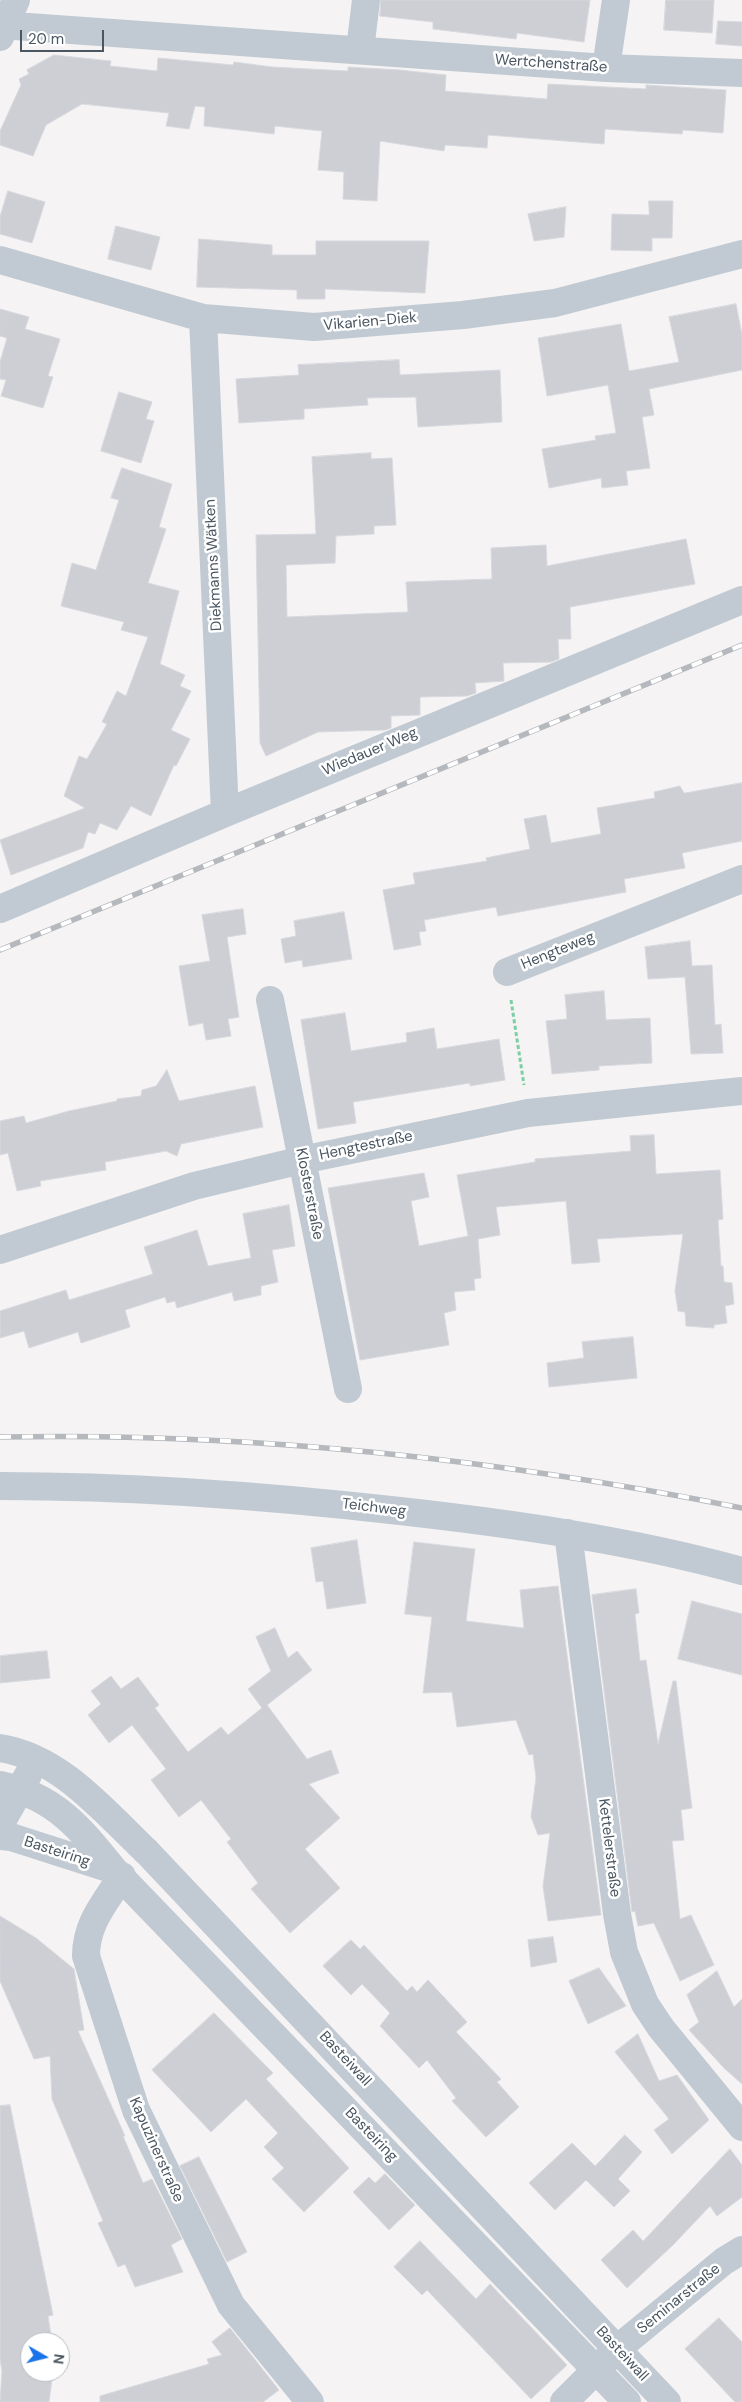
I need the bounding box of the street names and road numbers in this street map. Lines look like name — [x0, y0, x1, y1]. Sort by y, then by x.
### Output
street label: Wertchenstraße — [494, 51, 608, 77]
street label: Vikarien-Diek — [323, 309, 417, 335]
street label: Diekmanns Wätken — [202, 499, 226, 631]
street label: Wiedauer Weg — [320, 724, 420, 780]
street label: Hengteweg — [519, 928, 597, 974]
street label: Hengtestraße — [318, 1127, 414, 1165]
street label: Klosterstraße — [291, 1147, 327, 1241]
street label: Teichweg — [341, 1495, 407, 1521]
street label: Kettelerstraße — [594, 1798, 624, 1898]
street label: Basteiring — [22, 1833, 92, 1871]
street label: Basteiwall — [315, 2028, 375, 2090]
street label: Kapuzinerstraße — [125, 2095, 187, 2205]
street label: Basteiring — [341, 2104, 401, 2166]
street label: Seminarstraße — [634, 2260, 724, 2338]
street label: Basteiwall — [592, 2323, 652, 2385]

